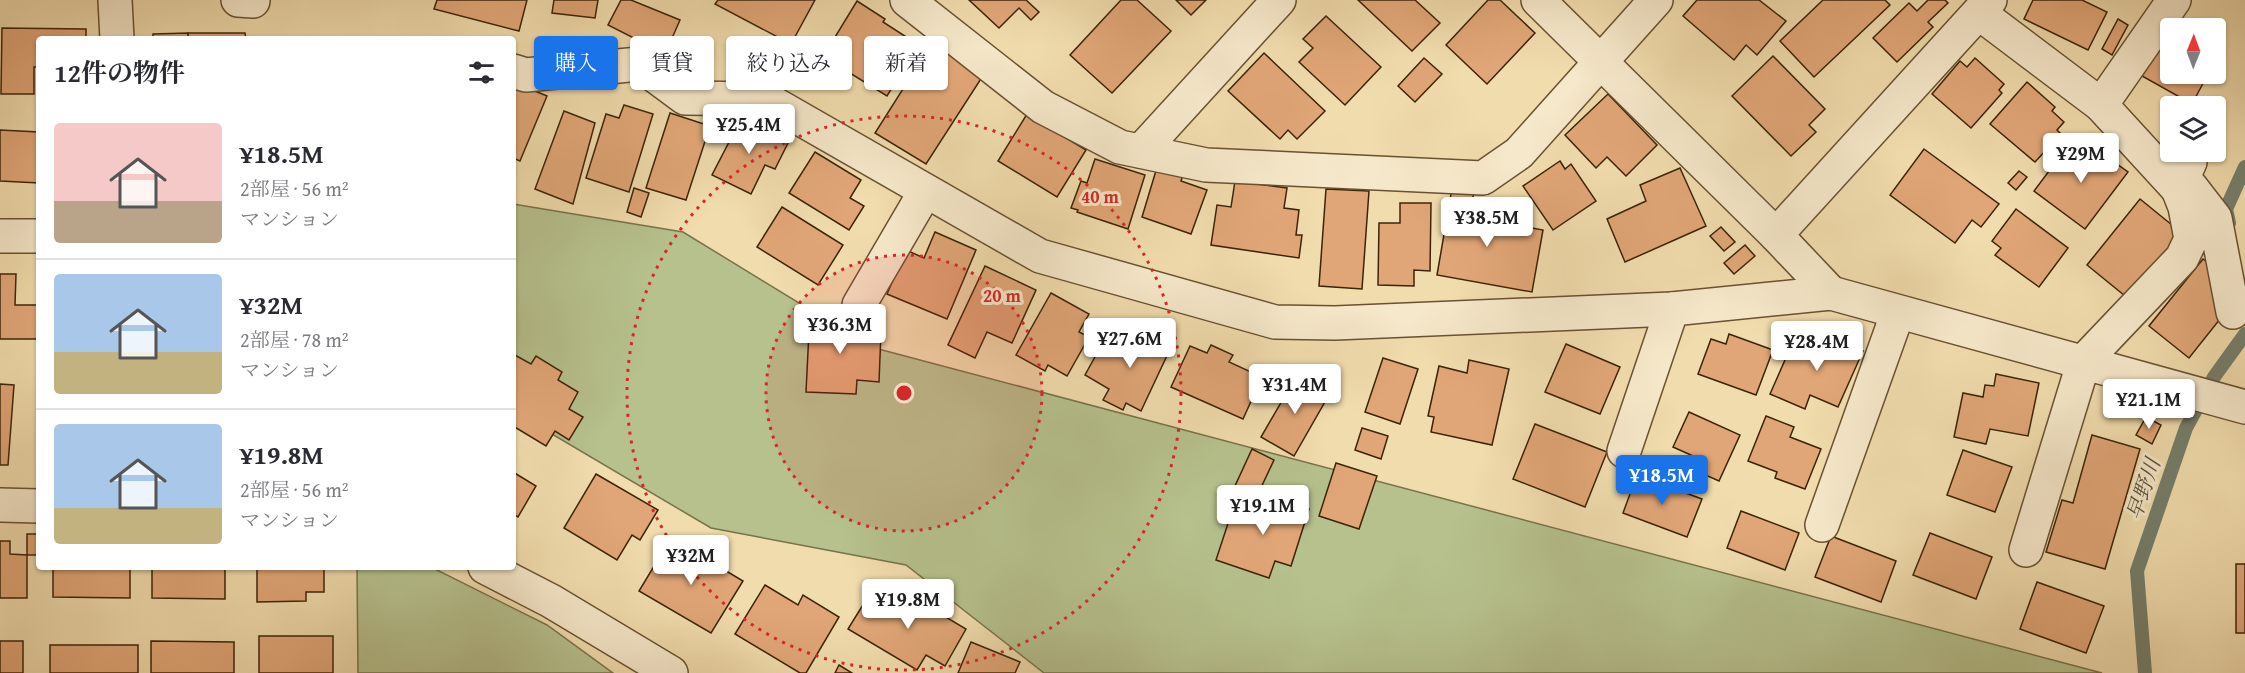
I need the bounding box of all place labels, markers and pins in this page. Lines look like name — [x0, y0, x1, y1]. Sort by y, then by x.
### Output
pin: ¥25.4M — [700, 104, 798, 155]
pin: ¥29M — [2045, 133, 2117, 184]
pin: ¥38.5M — [1438, 197, 1536, 248]
pin: ¥36.3M — [791, 304, 889, 355]
pin: ¥27.6M — [1081, 318, 1179, 369]
pin: ¥28.4M — [1768, 321, 1866, 372]
pin: ¥31.4M — [1246, 364, 1344, 415]
pin: ¥21.1M — [2100, 379, 2198, 430]
centre of rings — [894, 383, 914, 403]
pin: ¥18.5M — [1613, 455, 1711, 506]
pin: ¥19.1M — [1214, 485, 1312, 536]
pin: ¥32M — [655, 535, 727, 586]
pin: ¥19.8M — [859, 579, 957, 630]

